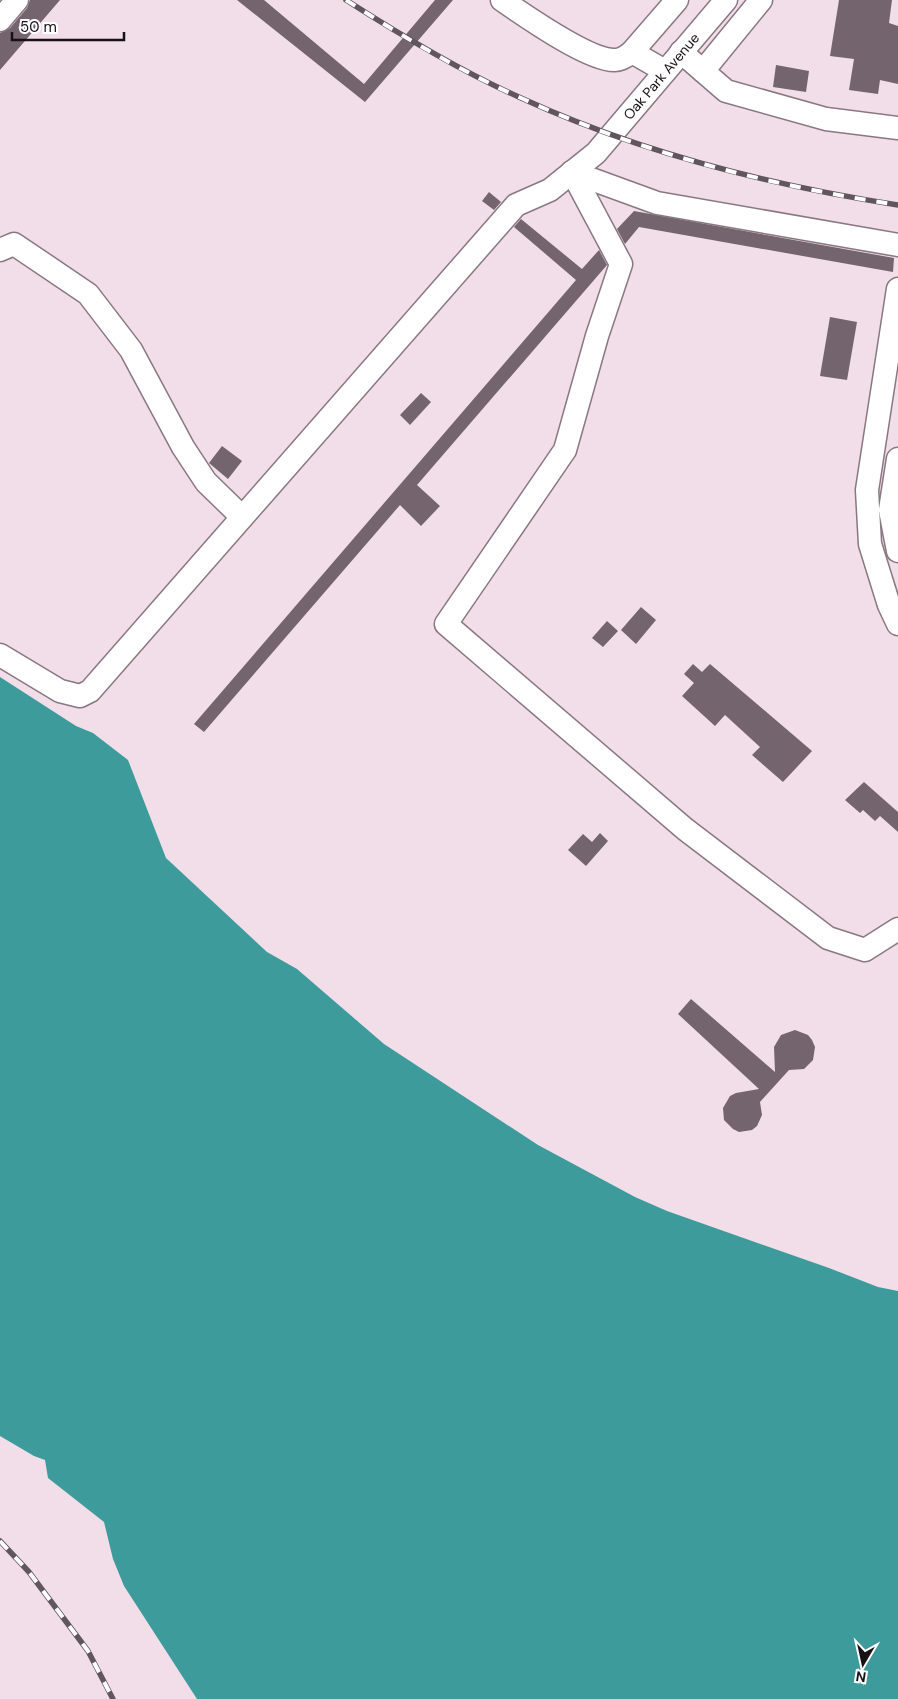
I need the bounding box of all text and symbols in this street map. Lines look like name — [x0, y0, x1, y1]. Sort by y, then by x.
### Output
scale bar — [12, 10, 125, 42]
text: 50 m — [20, 17, 57, 37]
street label: Oak Park Avenue — [619, 29, 703, 123]
north arrow — [838, 1639, 888, 1689]
text: N — [855, 1667, 867, 1687]

